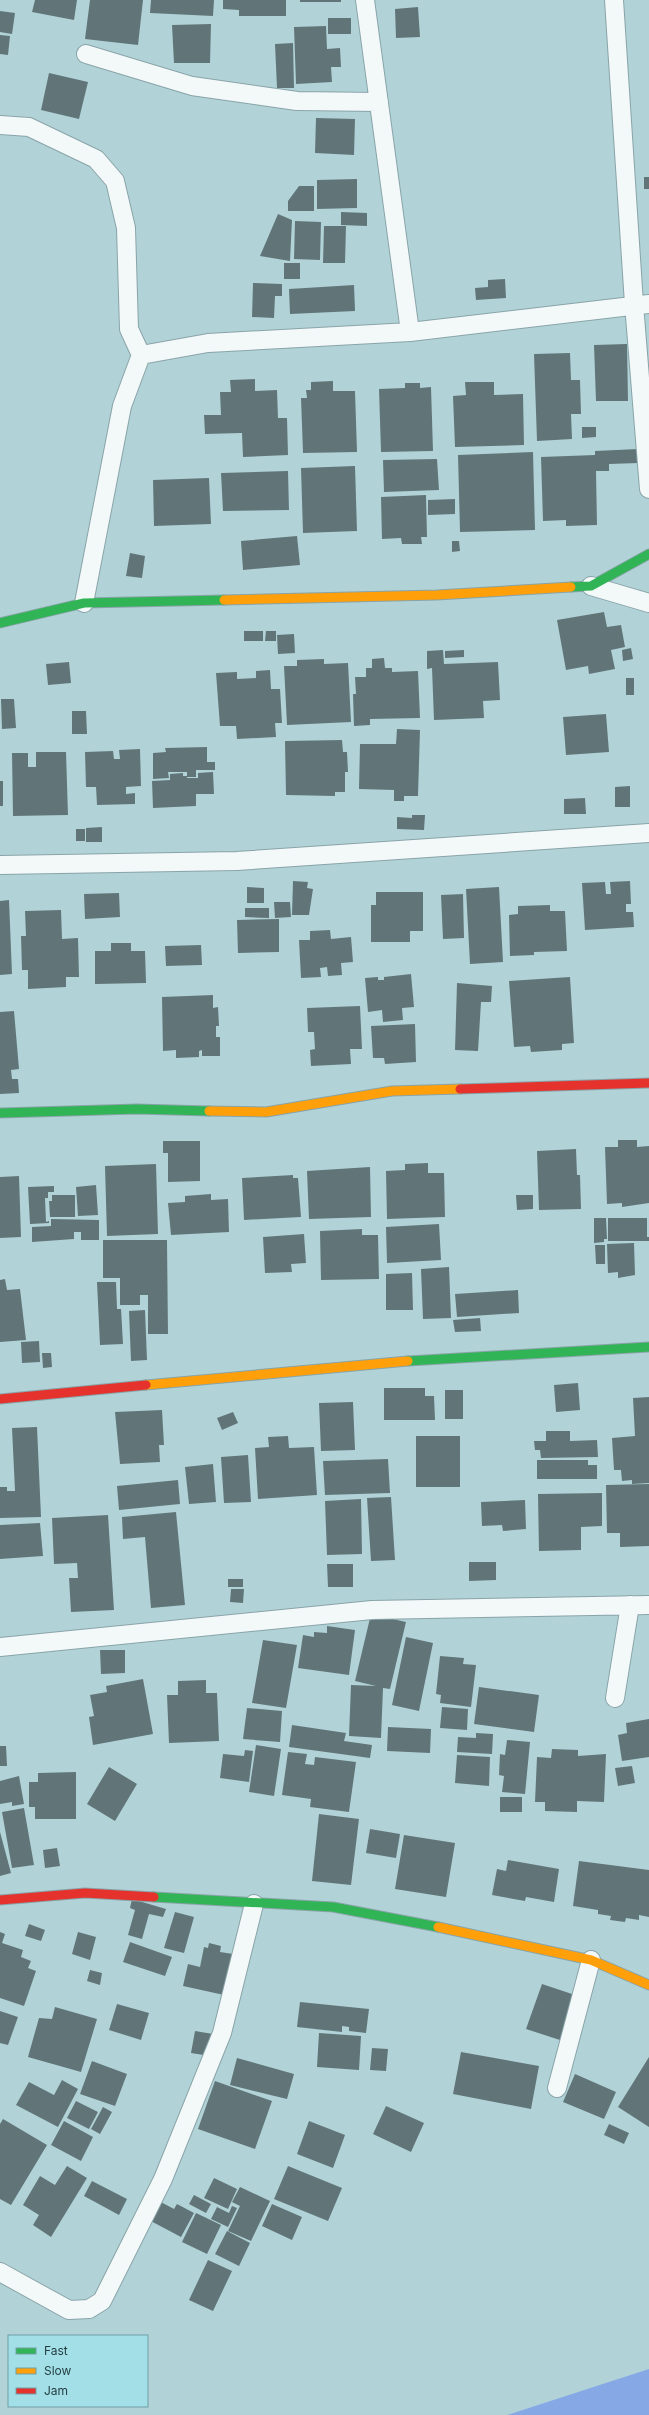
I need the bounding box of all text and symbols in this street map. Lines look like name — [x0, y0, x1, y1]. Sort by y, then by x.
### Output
legend — [8, 2335, 148, 2407]
text: Fast — [44, 2343, 68, 2358]
text: Slow — [44, 2363, 72, 2378]
text: Jam — [44, 2383, 68, 2398]

